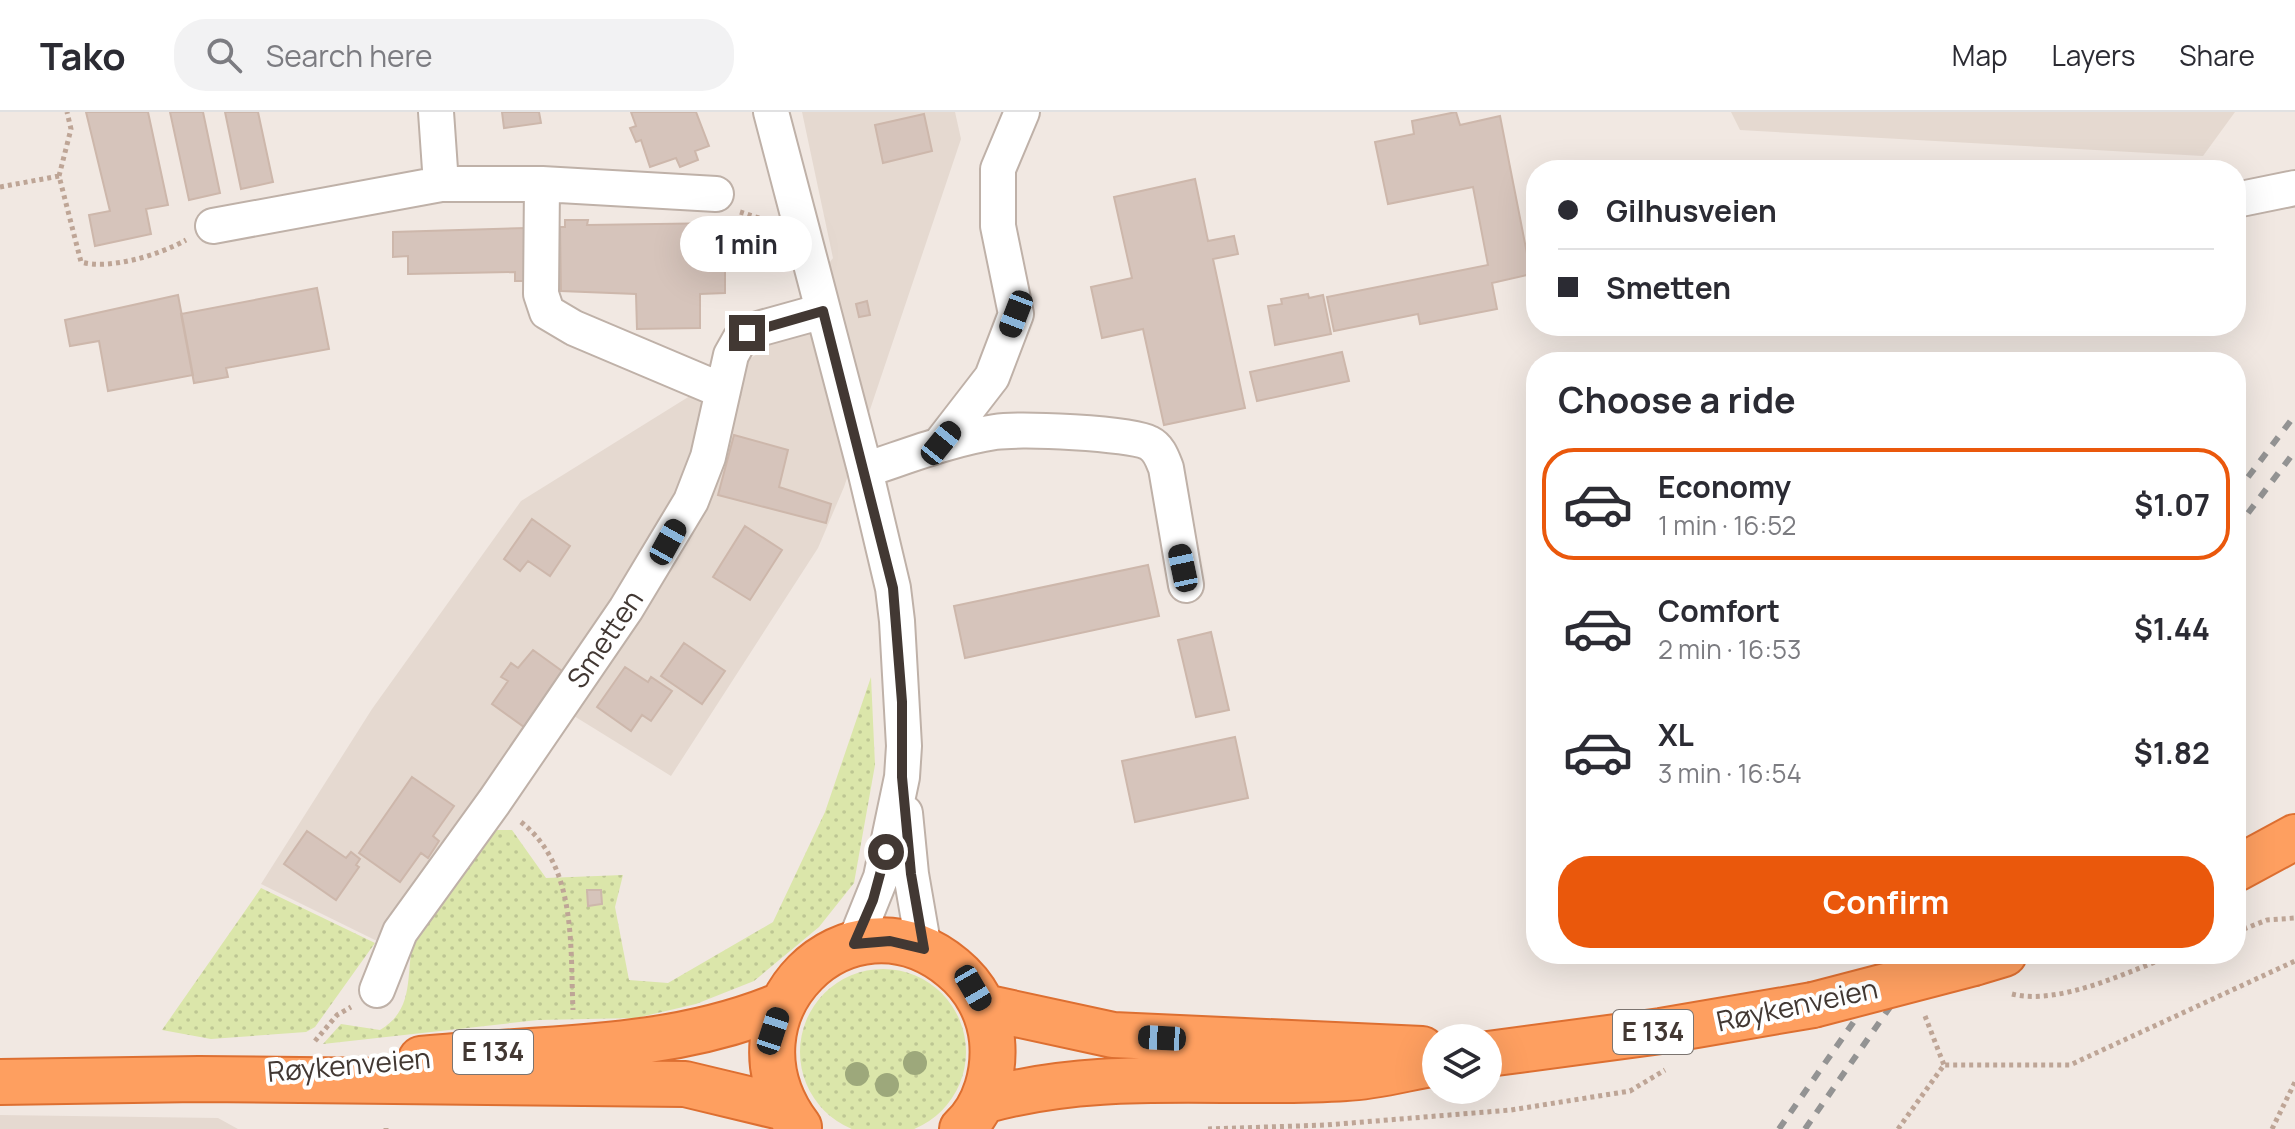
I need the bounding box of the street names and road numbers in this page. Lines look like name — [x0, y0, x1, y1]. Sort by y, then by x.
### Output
street label: Smetten — [557, 582, 651, 695]
street label: Røykenveien — [1713, 968, 1881, 1040]
road number: E 134 — [1613, 1010, 1693, 1054]
road number: E 134 — [453, 1030, 533, 1074]
street label: Røykenveien — [266, 1038, 432, 1090]

